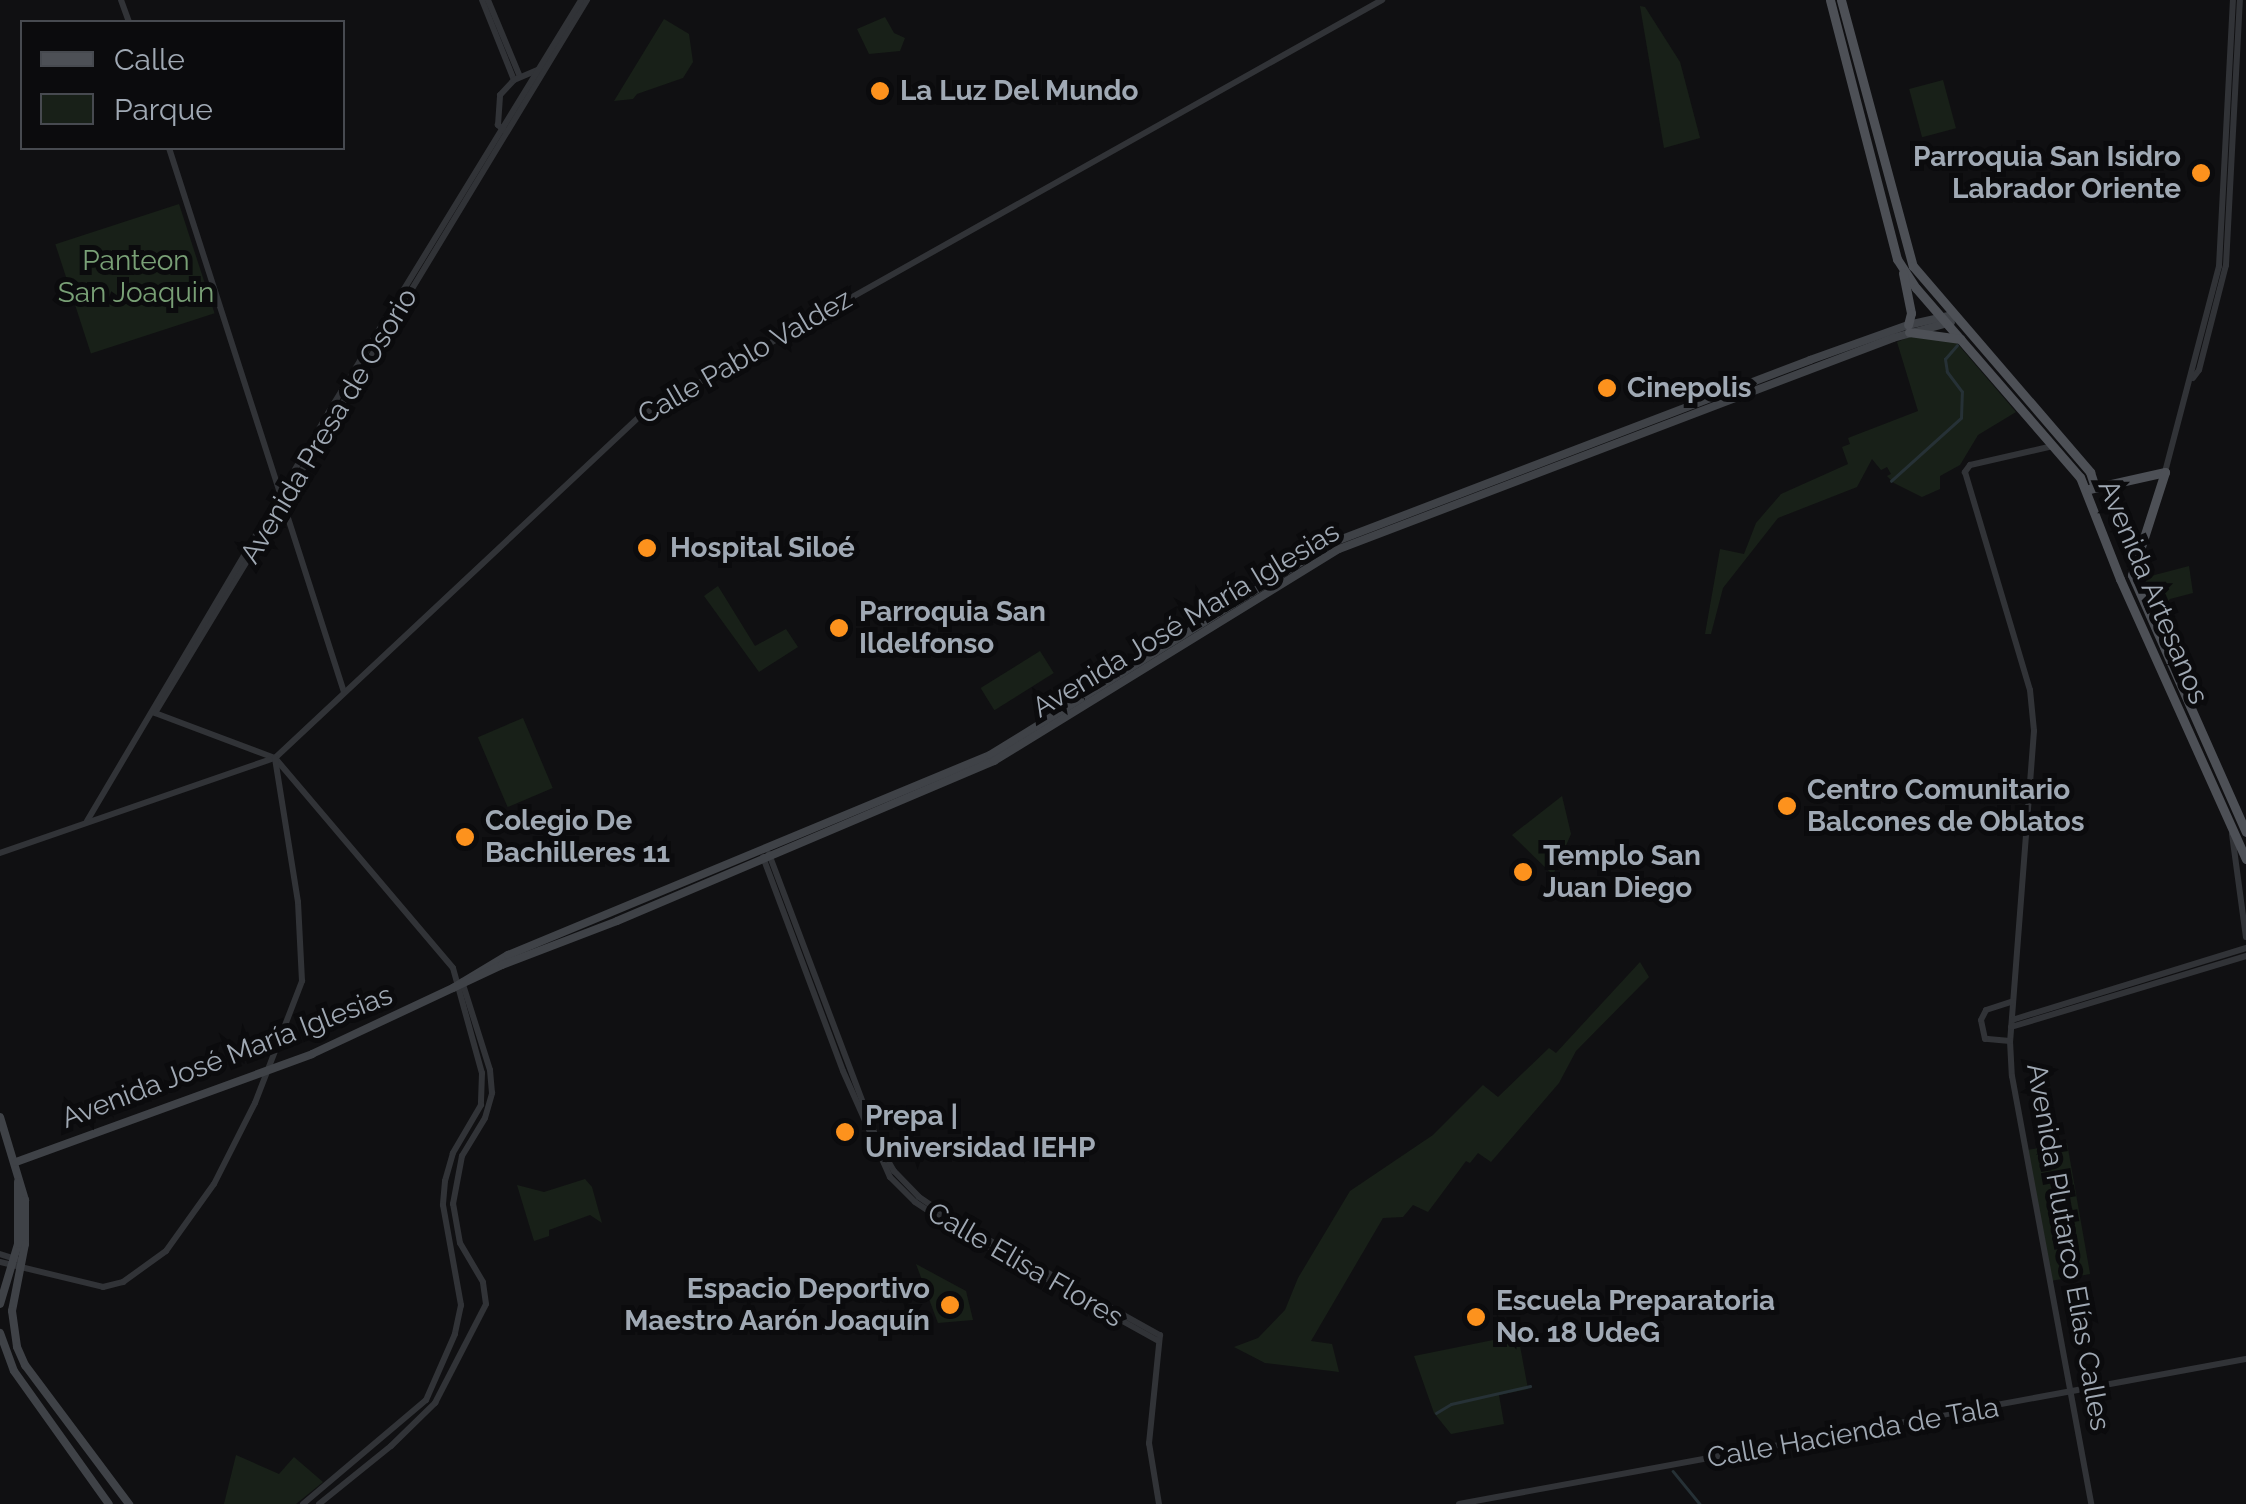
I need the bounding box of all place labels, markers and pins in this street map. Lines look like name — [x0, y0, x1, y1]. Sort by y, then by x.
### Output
place label: La Luz Del Mundo — [900, 74, 1139, 108]
marker: La Luz Del Mundo — [869, 80, 891, 102]
place label: Parroquia San Isidro Labrador Oriente — [1913, 140, 2181, 206]
marker: Parroquia San Isidro Labrador Oriente — [2190, 162, 2212, 184]
place label: Cinepolis — [1627, 371, 1752, 405]
marker: Cinepolis — [1596, 377, 1618, 399]
place label: Hospital Siloé — [670, 531, 856, 565]
marker: Hospital Siloé — [634, 535, 660, 561]
place label: Parroquia San Ildelfonso — [859, 595, 1046, 661]
marker: Parroquia San Ildelfonso — [828, 617, 850, 639]
place label: Centro Comunitario Balcones de Oblatos — [1807, 773, 2084, 839]
marker: Centro Comunitario Balcones de Oblatos — [1776, 795, 1798, 817]
place label: Colegio De Bachilleres 11 — [485, 804, 670, 870]
marker: Colegio De Bachilleres 11 — [454, 826, 476, 848]
place label: Templo San Juan Diego — [1543, 839, 1701, 905]
marker: Templo San Juan Diego — [1512, 861, 1534, 883]
place label: Prepa | Universidad IEHP — [865, 1099, 1095, 1165]
marker: Prepa | Universidad IEHP — [834, 1121, 856, 1143]
place label: Espacio Deportivo Maestro Aarón Joaquín — [623, 1272, 930, 1338]
place label: Escuela Preparatoria No. 18 UdeG — [1496, 1284, 1775, 1350]
marker: Espacio Deportivo Maestro Aarón Joaquín — [939, 1294, 961, 1316]
marker: Escuela Preparatoria No. 18 UdeG — [1465, 1306, 1487, 1328]

